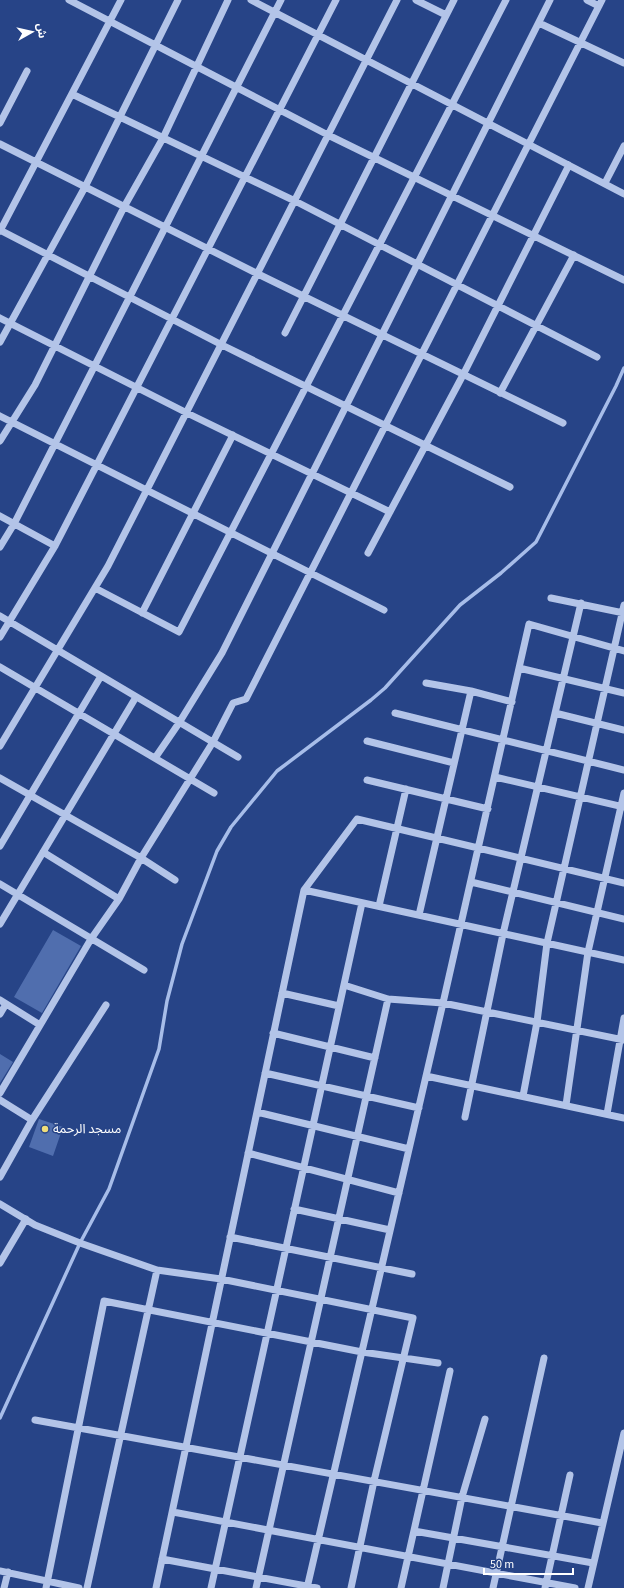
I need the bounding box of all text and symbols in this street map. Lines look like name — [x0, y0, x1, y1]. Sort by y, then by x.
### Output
north arrow — [12, 12, 52, 52]
text: ش — [33, 22, 50, 39]
place label: مسجد الرحمة — [53, 1120, 121, 1138]
marker: مسجد الرحمة — [40, 1124, 50, 1134]
scale bar — [484, 1550, 573, 1576]
text: 50 m — [490, 1556, 514, 1573]

